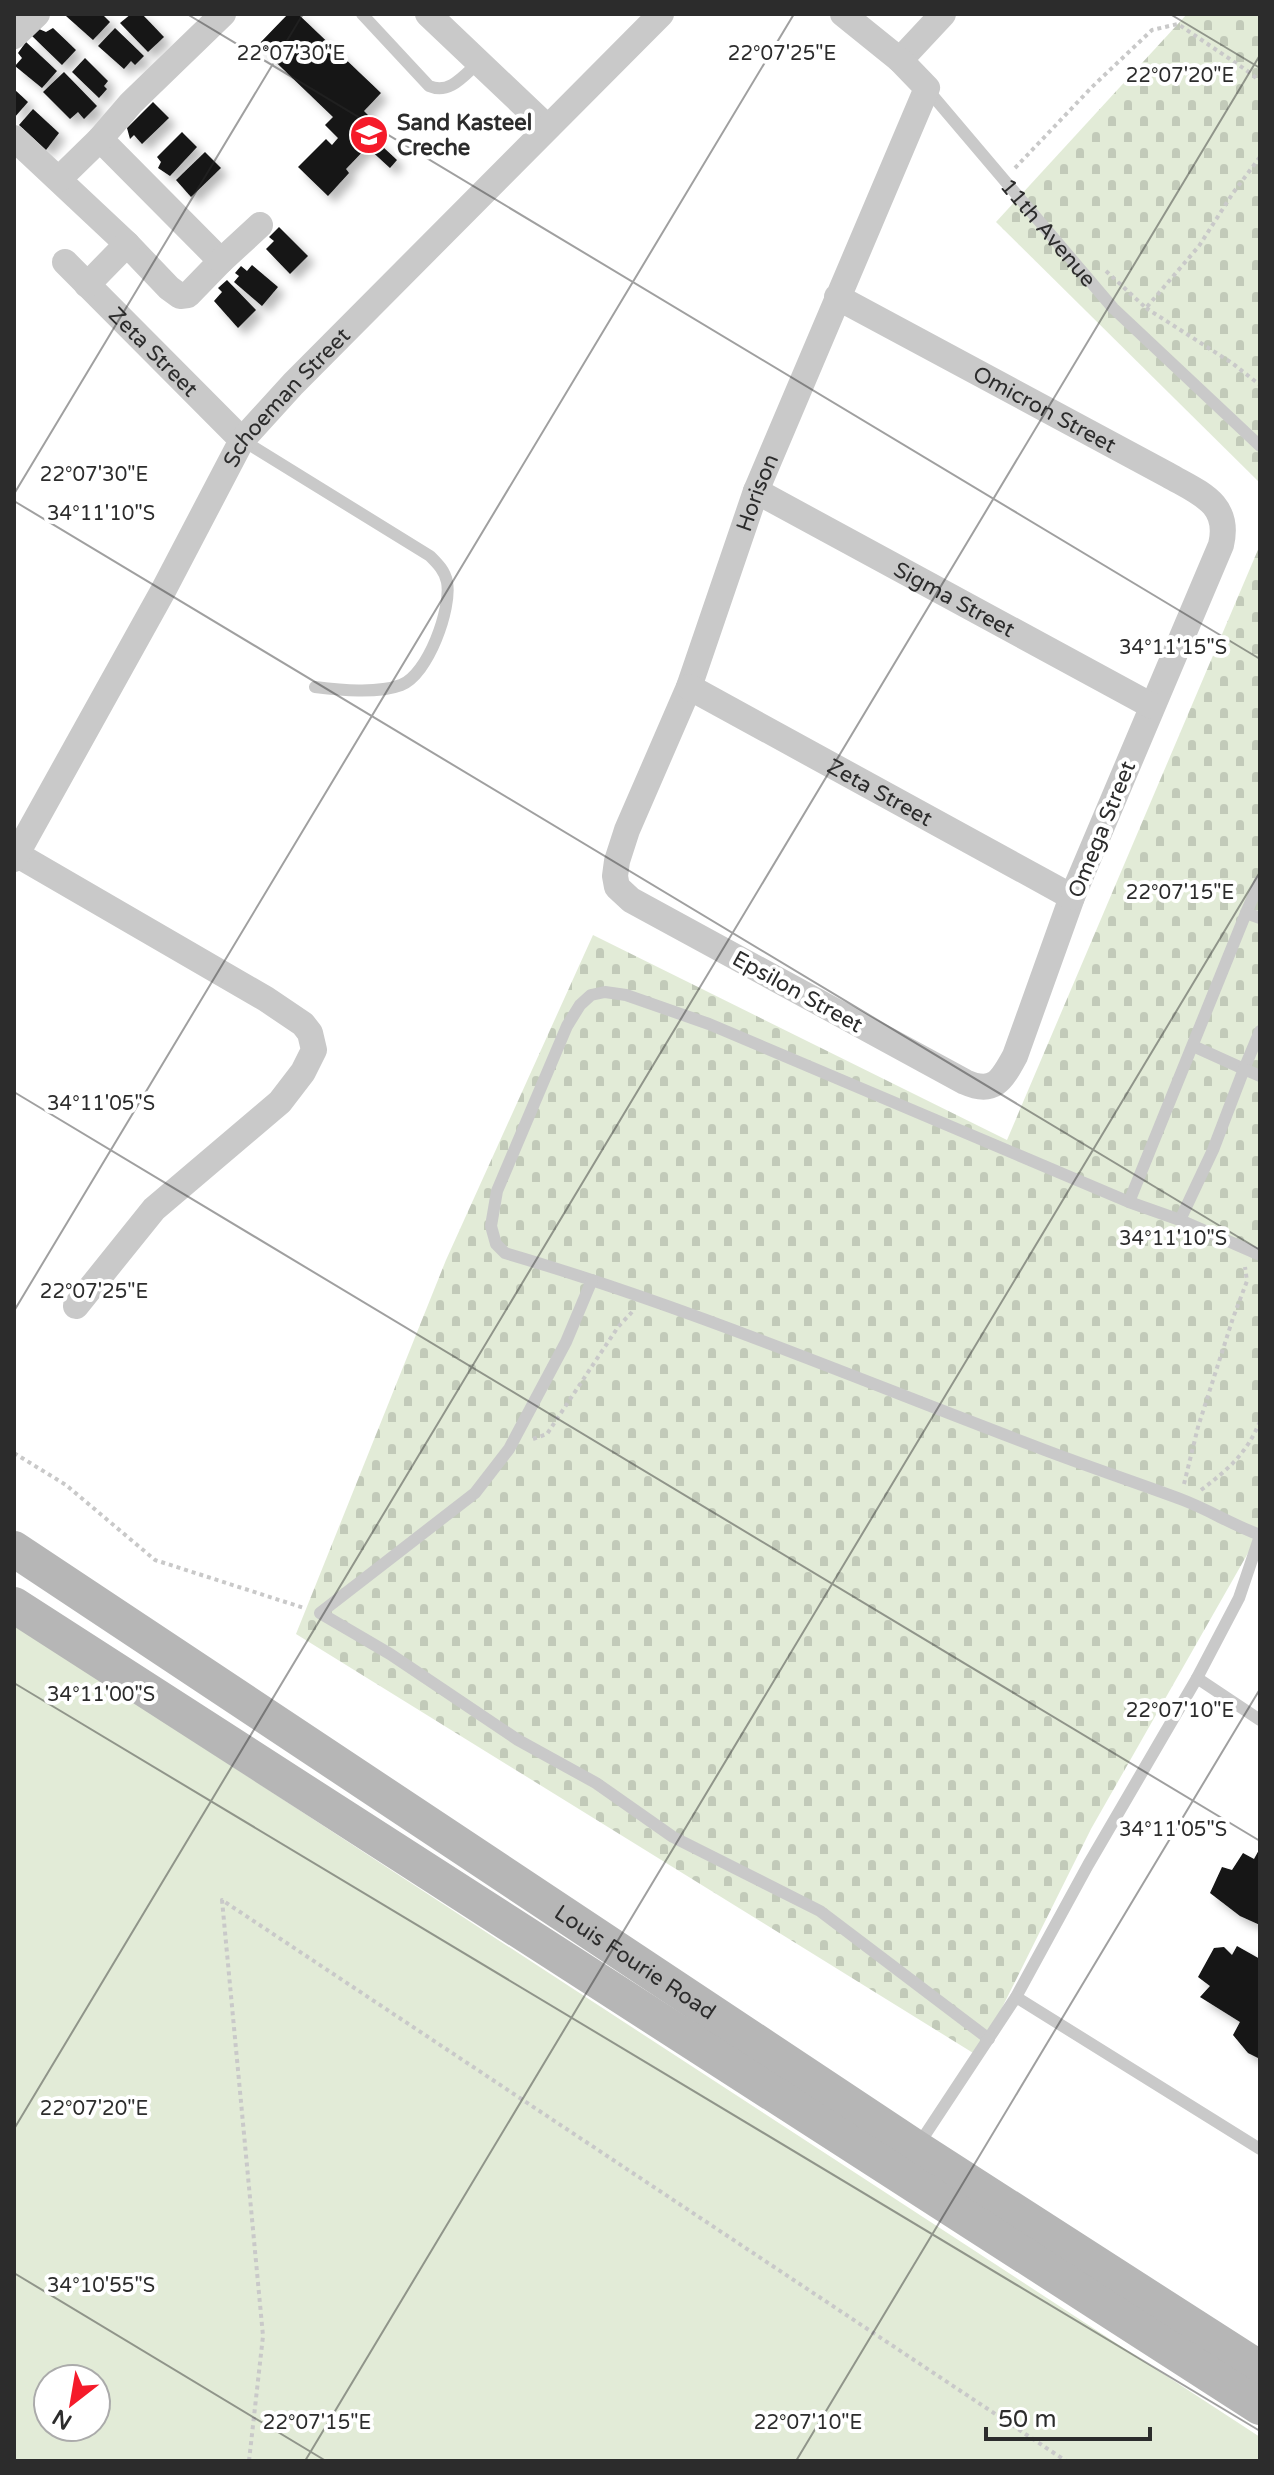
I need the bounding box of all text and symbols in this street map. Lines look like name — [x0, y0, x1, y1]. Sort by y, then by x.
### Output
text: 22°07'30"E — [237, 42, 345, 66]
text: 22°07'25"E — [728, 42, 836, 66]
text: 22°07'20"E — [1126, 64, 1234, 88]
place label: Sand Kasteel Creche — [397, 110, 532, 161]
school or university icon: Sand Kasteel Creche — [348, 114, 390, 156]
street label: 11th Avenue — [995, 173, 1101, 292]
street label: Zeta Street — [103, 302, 203, 402]
street label: Schoeman Street — [218, 323, 356, 472]
street label: Omicron Street — [968, 361, 1120, 459]
street label: Horison — [731, 450, 784, 535]
text: 22°07'30"E — [40, 463, 148, 487]
text: 34°11'10"S — [47, 502, 155, 526]
street label: Sigma Street — [889, 556, 1019, 643]
text: 34°11'15"S — [1119, 636, 1227, 660]
street label: Zeta Street — [823, 753, 937, 832]
street label: Omega Street — [1063, 757, 1141, 902]
text: 22°07'15"E — [1126, 881, 1234, 905]
street label: Epsilon Street — [728, 945, 867, 1038]
text: 34°11'05"S — [47, 1092, 155, 1116]
text: 34°11'10"S — [1119, 1227, 1227, 1251]
text: 22°07'25"E — [40, 1280, 148, 1304]
text: 34°11'00"S — [47, 1683, 155, 1707]
text: 22°07'10"E — [1126, 1699, 1234, 1723]
text: 34°11'05"S — [1119, 1818, 1227, 1842]
street label: Louis Fourie Road — [549, 1900, 720, 2025]
text: 22°07'20"E — [40, 2097, 148, 2121]
text: 34°10'55"S — [47, 2274, 155, 2298]
north arrow — [32, 2363, 112, 2443]
scale bar — [986, 2391, 1150, 2441]
text: N — [48, 2404, 76, 2435]
text: 50 m — [998, 2405, 1056, 2434]
text: 22°07'15"E — [263, 2411, 371, 2435]
text: 22°07'10"E — [754, 2411, 862, 2435]

